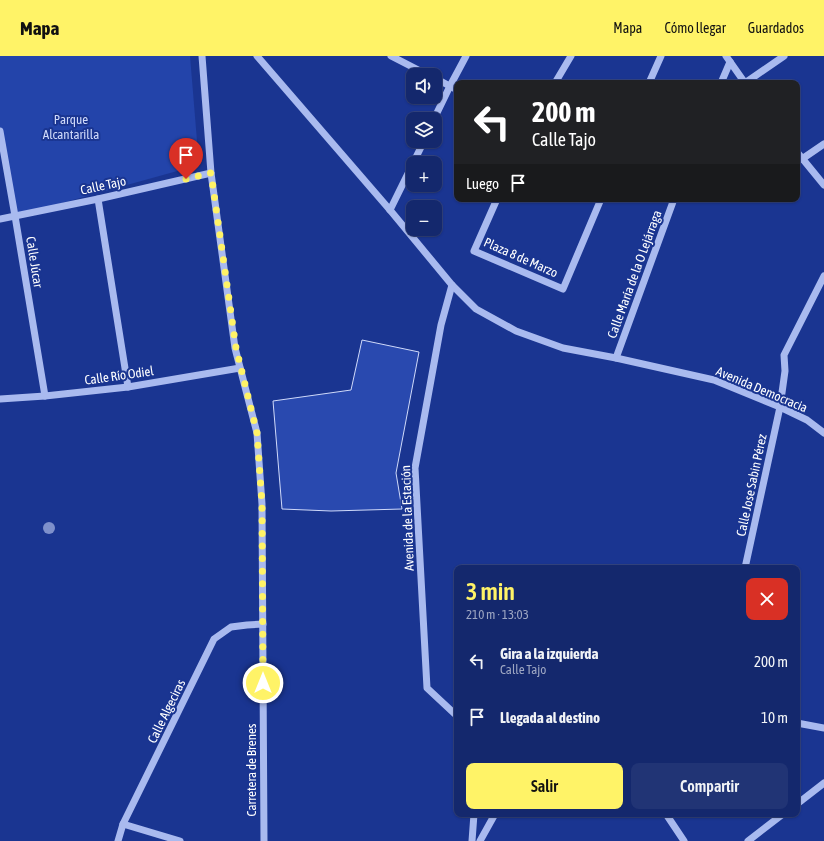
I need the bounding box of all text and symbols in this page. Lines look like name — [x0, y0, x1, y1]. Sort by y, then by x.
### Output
text: Mapa — [20, 17, 59, 39]
text: Mapa — [613, 20, 642, 36]
text: Cómo llegar — [664, 20, 726, 36]
text: Guardados — [748, 20, 804, 36]
map controls — [406, 68, 442, 236]
button: sound — [406, 68, 442, 104]
icon: left — [466, 96, 518, 148]
text: 200 m — [532, 96, 595, 128]
park label: Parque Alcantarilla — [43, 112, 99, 142]
button: layers — [406, 112, 442, 148]
text: Calle Tajo — [532, 129, 596, 150]
pin — [169, 138, 203, 179]
icon: arrive — [175, 144, 197, 166]
button: + — [406, 156, 442, 192]
icon: arrive — [507, 172, 529, 194]
street label: Calle Tajo — [79, 173, 127, 198]
text: Luego — [466, 175, 499, 192]
button: − — [406, 200, 442, 236]
street label: Calle María de la O Lejárraga — [604, 208, 665, 340]
street label: Plaza 8 de Marzo — [481, 234, 560, 280]
street label: Calle Júcar — [23, 235, 46, 289]
street label: Calle Río Odiel — [83, 363, 155, 388]
street label: Avenida Democracia — [714, 363, 810, 415]
street label: Calle Jose Sabin Pérez — [733, 432, 770, 538]
street label: Avenida de la Estación — [398, 465, 417, 571]
text: 3 min — [466, 578, 515, 605]
button: close — [746, 578, 788, 620]
text: 210 m · 13:03 — [466, 607, 529, 622]
text: Gira a la izquierda — [500, 645, 598, 662]
icon: left — [466, 650, 488, 672]
text: 200 m — [754, 653, 788, 670]
position arrow — [242, 662, 284, 704]
text: Calle Tajo — [500, 662, 546, 677]
street label: Calle Algeciras — [145, 676, 189, 746]
icon: arrive — [466, 706, 488, 728]
text: Llegada al destino — [500, 709, 600, 726]
text: 10 m — [761, 709, 788, 726]
street label: Carretera de Brenes — [244, 723, 259, 816]
button: Salir — [466, 763, 623, 809]
button: Compartir — [631, 763, 788, 809]

